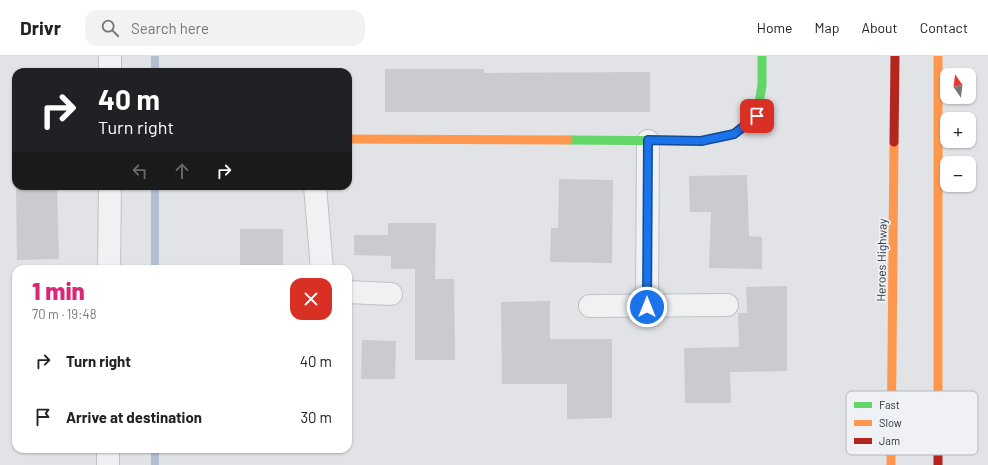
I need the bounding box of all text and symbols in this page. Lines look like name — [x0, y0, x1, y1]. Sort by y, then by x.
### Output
search box — [85, 10, 365, 46]
text: Drivr — [20, 16, 61, 39]
icon: search — [99, 17, 121, 39]
text: Search here — [131, 19, 209, 37]
text: Home — [757, 19, 793, 36]
text: Map — [815, 19, 839, 36]
text: About — [861, 19, 898, 36]
text: Contact — [920, 19, 968, 36]
north arrow — [940, 68, 976, 104]
map controls — [940, 68, 976, 192]
text: 40 m — [98, 82, 160, 116]
icon: right — [32, 84, 84, 136]
pin — [740, 99, 774, 133]
icon: arrive — [746, 105, 768, 127]
button: + — [940, 112, 976, 148]
text: Turn right — [98, 116, 174, 138]
button: − — [940, 156, 976, 192]
icon: left — [129, 160, 151, 182]
icon: ahead — [171, 160, 193, 182]
icon: right — [213, 160, 235, 182]
street label: Heroes Highway — [873, 218, 889, 302]
text: 1 min — [32, 276, 85, 305]
button: close — [290, 278, 332, 320]
position arrow — [626, 286, 668, 328]
text: 70 m · 19:48 — [32, 306, 96, 322]
icon: right — [32, 350, 54, 372]
text: Turn right — [66, 352, 131, 370]
text: 40 m — [300, 352, 332, 370]
legend — [846, 391, 978, 455]
text: Fast — [879, 398, 900, 411]
icon: arrive — [32, 406, 54, 428]
text: Arrive at destination — [66, 408, 202, 426]
text: 30 m — [300, 408, 332, 426]
text: Slow — [879, 416, 902, 429]
text: Jam — [879, 434, 900, 447]

